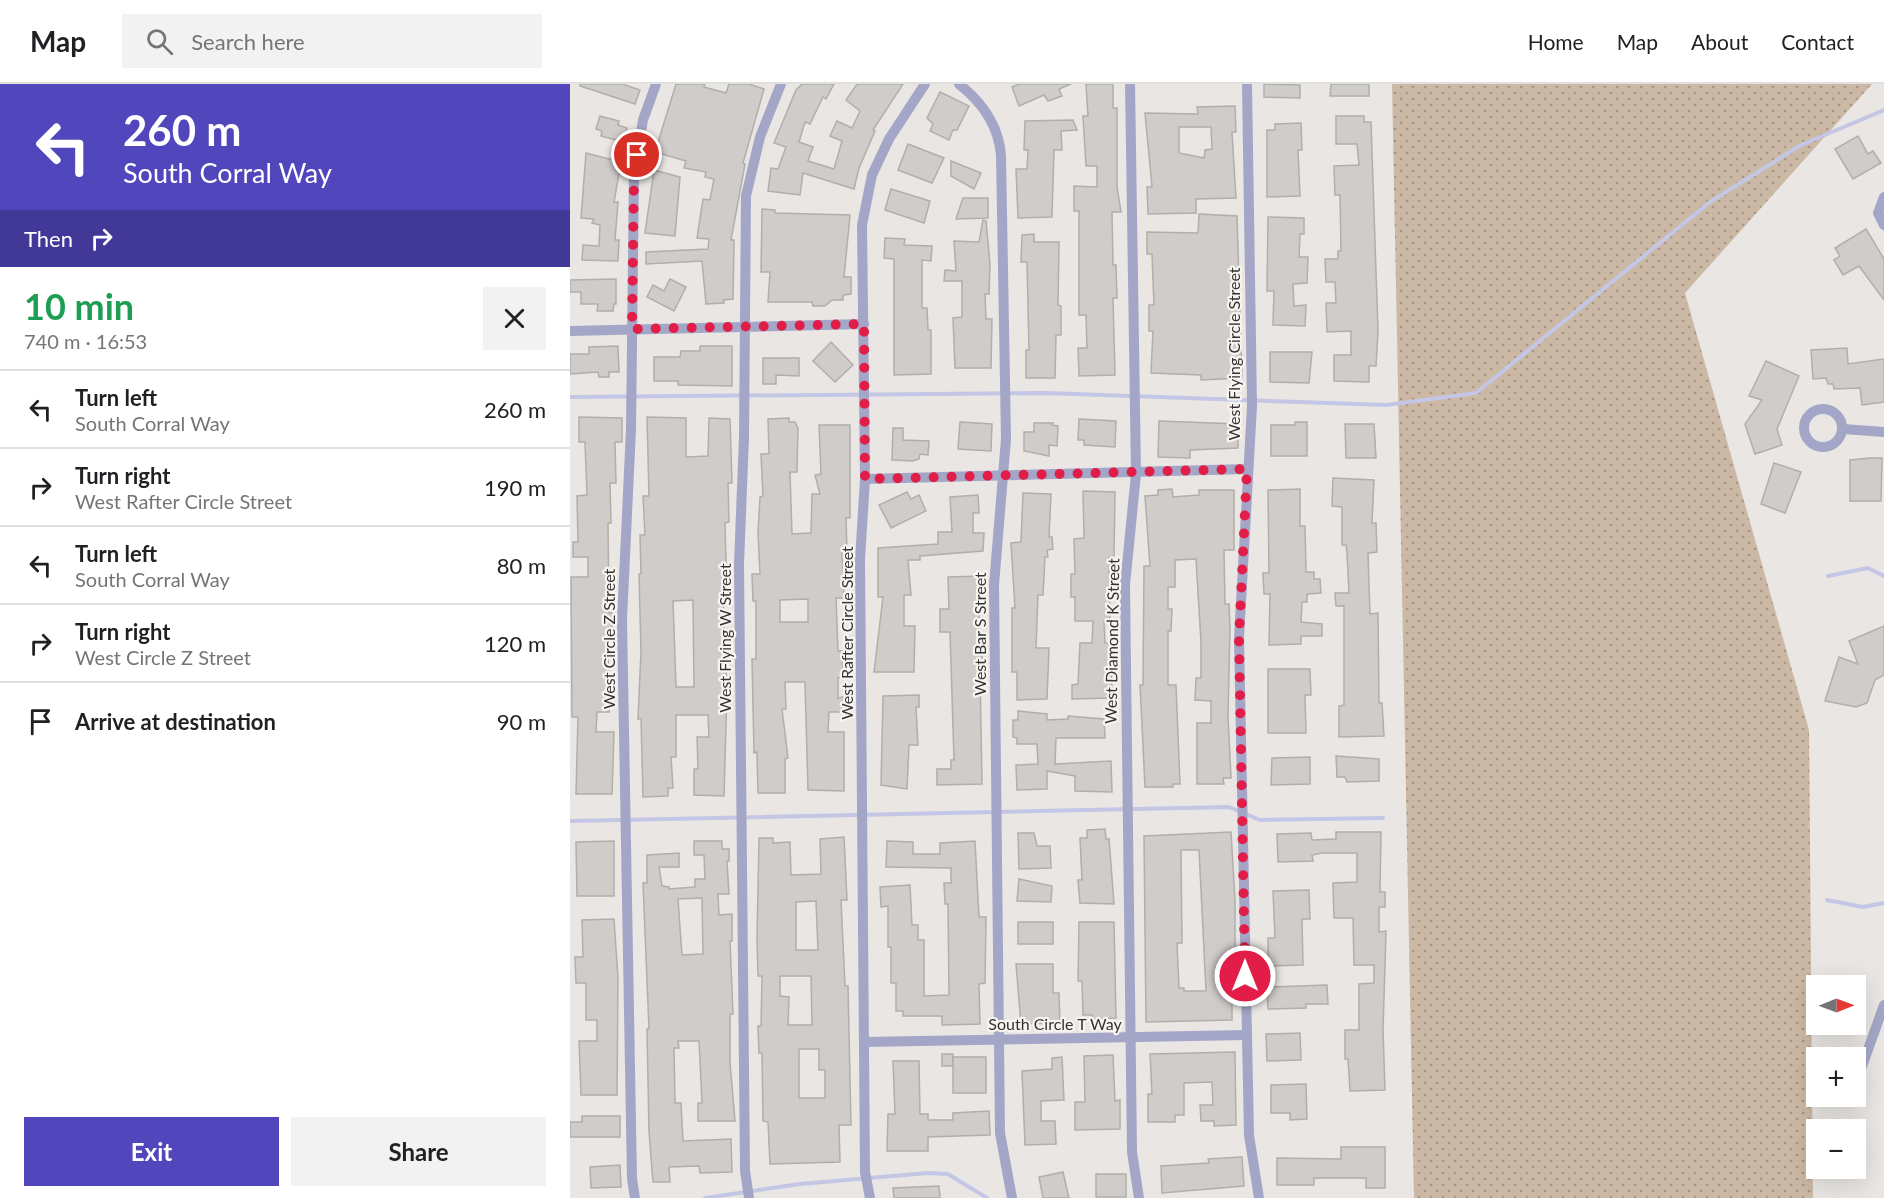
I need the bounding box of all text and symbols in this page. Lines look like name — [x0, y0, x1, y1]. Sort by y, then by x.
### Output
search box — [122, 14, 542, 68]
text: Map — [30, 24, 86, 58]
icon: search — [143, 25, 176, 58]
text: Search here — [191, 28, 305, 55]
text: Home — [1528, 29, 1584, 54]
text: Map — [1617, 29, 1658, 54]
text: About — [1691, 29, 1748, 54]
text: Contact — [1781, 29, 1854, 54]
text: 260 m — [123, 105, 241, 155]
icon: left — [24, 108, 102, 186]
pin — [611, 129, 662, 180]
icon: arrive — [620, 138, 653, 171]
text: South Corral Way — [123, 156, 332, 189]
icon: right — [85, 222, 118, 255]
text: Then — [24, 225, 73, 252]
street label: West Flying Circle Street — [1224, 267, 1243, 441]
text: 10 min — [24, 284, 134, 328]
button: close — [483, 287, 546, 350]
text: 740 m · 16:53 — [24, 329, 147, 353]
text: Turn left — [75, 384, 157, 411]
icon: left — [24, 393, 57, 426]
text: 260 m — [484, 396, 546, 423]
text: South Corral Way — [75, 411, 230, 435]
text: Turn right — [75, 462, 170, 489]
icon: right — [24, 471, 57, 504]
text: 190 m — [484, 474, 546, 501]
text: West Rafter Circle Street — [75, 489, 292, 513]
text: Turn left — [75, 540, 157, 567]
street label: West Rafter Circle Street — [837, 546, 856, 720]
icon: left — [24, 549, 57, 582]
text: 80 m — [497, 552, 546, 579]
street label: West Diamond K Street — [1101, 558, 1122, 724]
street label: West Flying W Street — [715, 563, 734, 713]
text: South Corral Way — [75, 567, 230, 591]
street label: West Circle Z Street — [599, 568, 618, 709]
street label: West Bar S Street — [970, 572, 989, 696]
text: Turn right — [75, 618, 170, 645]
icon: right — [24, 627, 57, 660]
text: 120 m — [484, 630, 546, 657]
text: West Circle Z Street — [75, 645, 251, 669]
icon: arrive — [24, 705, 57, 738]
text: Arrive at destination — [75, 708, 276, 735]
text: 90 m — [497, 708, 546, 735]
position arrow — [1213, 944, 1277, 1008]
north arrow — [1806, 975, 1866, 1035]
map controls — [1806, 975, 1866, 1179]
street label: South Circle T Way — [988, 1014, 1122, 1033]
button: + — [1806, 1047, 1866, 1107]
button: Exit — [24, 1117, 279, 1186]
button: Share — [291, 1117, 546, 1186]
button: − — [1806, 1119, 1866, 1179]

